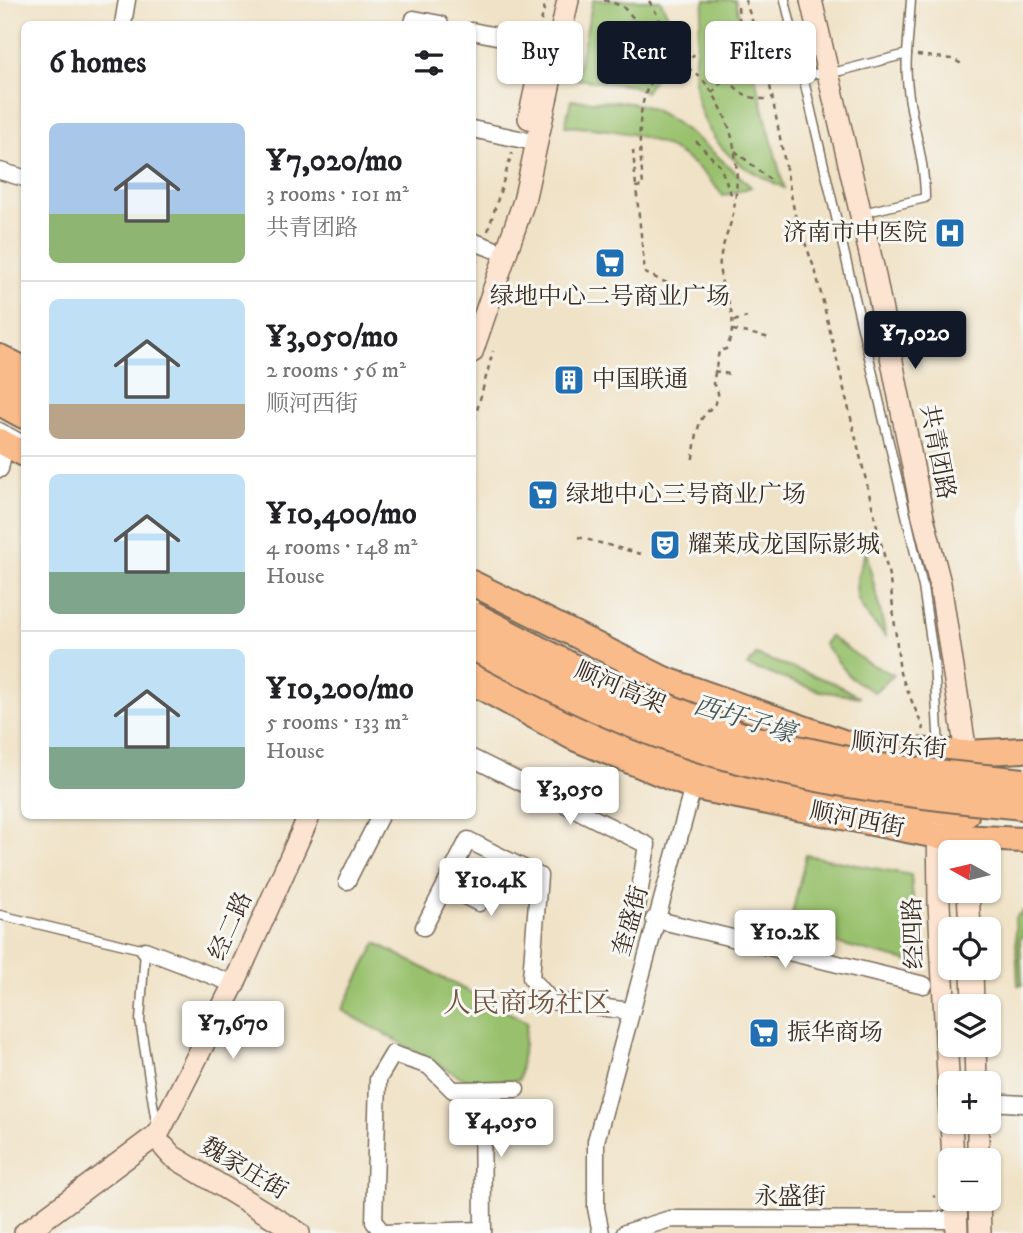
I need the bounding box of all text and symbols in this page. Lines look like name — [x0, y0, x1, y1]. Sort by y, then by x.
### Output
chip: Buy — [497, 21, 583, 84]
chip: Rent — [597, 21, 691, 84]
chip: Filters — [705, 21, 816, 84]
icon: filters — [410, 44, 448, 82]
text: 6 homes — [49, 45, 146, 82]
text: ¥7,020/mo — [266, 143, 402, 180]
icon: home — [105, 151, 189, 235]
text: 3 rooms · 101 m² — [266, 180, 409, 209]
text: 共青团路 — [266, 214, 358, 243]
hospital icon: 济南市中医院 — [933, 216, 967, 250]
place label: 济南市中医院 — [783, 218, 927, 248]
supermarket icon: 绿地中心二号商业广场 — [593, 246, 627, 280]
place label: 绿地中心二号商业广场 — [490, 282, 730, 312]
pin: ¥7,020 — [858, 312, 972, 371]
text: ¥3,050/mo — [266, 319, 398, 356]
text: ¥7,020 — [880, 319, 950, 348]
icon: home — [105, 327, 189, 411]
text: 2 rooms · 56 m² — [266, 356, 406, 385]
building icon: 中国联通 — [552, 363, 586, 397]
place label: 中国联通 — [592, 365, 688, 395]
text: 顺河西街 — [266, 390, 358, 419]
street label: 共青团路 — [913, 402, 961, 502]
supermarket icon: 绿地中心三号商业广场 — [526, 478, 560, 512]
place label: 绿地中心三号商业广场 — [566, 480, 806, 510]
text: ¥10,400/mo — [266, 496, 417, 533]
icon: home — [105, 502, 189, 586]
theatre icon: 耀莱成龙国际影城 — [648, 528, 682, 562]
place label: 耀莱成龙国际影城 — [688, 530, 880, 560]
text: 4 rooms · 148 m² — [266, 533, 418, 562]
text: House — [266, 562, 324, 591]
street label: 顺河高架 — [570, 655, 670, 721]
text: ¥10,200/mo — [266, 671, 413, 708]
icon: home — [105, 677, 189, 761]
water label: 西圩子壕 — [689, 689, 802, 752]
text: 5 rooms · 133 m² — [266, 708, 408, 737]
street label: 顺河东街 — [850, 727, 948, 765]
text: House — [266, 737, 324, 766]
pin: ¥3,050 — [513, 768, 627, 827]
text: ¥3,050 — [537, 775, 603, 804]
street label: 顺河西街 — [807, 796, 907, 844]
north arrow — [938, 840, 1001, 903]
map controls — [938, 840, 1001, 1211]
pin: ¥10.4K — [434, 858, 548, 918]
text: ¥10.4K — [455, 866, 527, 895]
street label: 奎盛街 — [607, 882, 655, 960]
street label: 经二路 — [203, 887, 259, 965]
street label: 经四路 — [898, 896, 930, 970]
pin: ¥10.2K — [728, 911, 842, 970]
button: locate — [938, 917, 1001, 980]
text: ¥10.2K — [750, 918, 820, 947]
district label: 人民商场社区 — [443, 986, 611, 1021]
button: layers — [938, 994, 1001, 1057]
pin: ¥7,670 — [176, 1002, 290, 1061]
text: ¥7,670 — [198, 1009, 268, 1038]
supermarket icon: 振华商场 — [747, 1016, 781, 1050]
place label: 振华商场 — [787, 1018, 883, 1048]
button: + — [938, 1071, 1001, 1134]
pin: ¥4,050 — [444, 1100, 558, 1159]
text: ¥4,050 — [465, 1107, 537, 1136]
street label: 魏家庄街 — [195, 1131, 293, 1207]
button: − — [938, 1148, 1001, 1211]
street label: 永盛街 — [754, 1182, 826, 1212]

